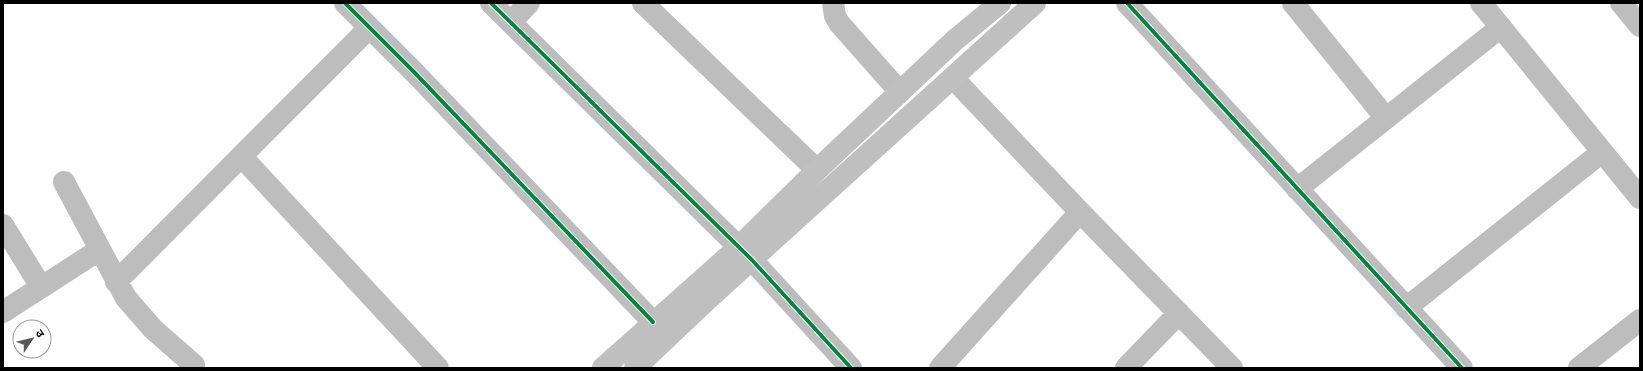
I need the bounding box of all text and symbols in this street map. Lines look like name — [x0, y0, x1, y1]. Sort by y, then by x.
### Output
north arrow — [12, 319, 52, 359]
text: उ — [33, 328, 46, 340]

